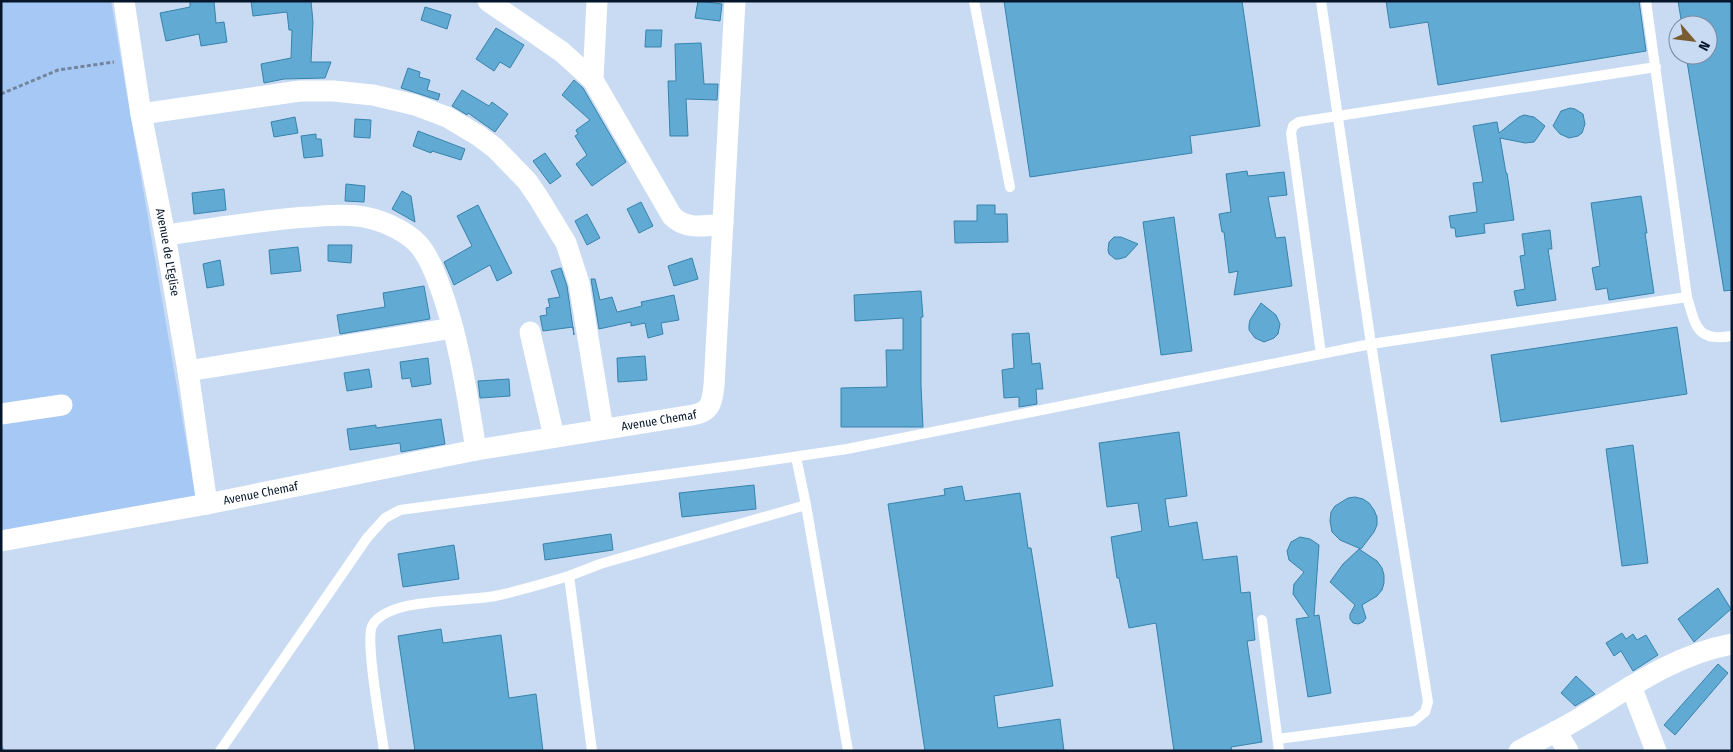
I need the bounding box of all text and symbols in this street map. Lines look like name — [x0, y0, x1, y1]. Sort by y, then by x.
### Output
north arrow — [1668, 15, 1718, 65]
text: N — [1695, 38, 1714, 54]
street label: Avenue de L'Eglise — [153, 207, 182, 297]
street label: Avenue Chemaf — [620, 407, 699, 433]
street label: Avenue Chemaf — [222, 479, 301, 508]

